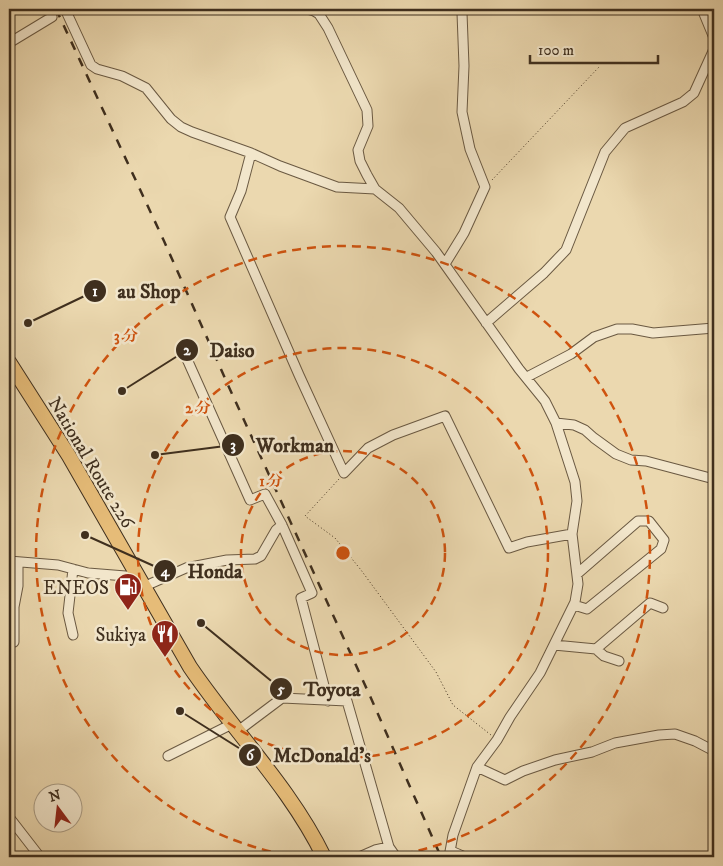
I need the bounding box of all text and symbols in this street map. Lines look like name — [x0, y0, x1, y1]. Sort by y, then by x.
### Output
scale bar — [530, 32, 658, 64]
text: 100 m — [538, 41, 574, 60]
callout: au Shop — [83, 274, 191, 309]
text: au Shop — [117, 280, 181, 305]
text: 1 — [92, 282, 98, 301]
text: 3 分 — [114, 327, 138, 346]
callout: Daiso — [174, 332, 264, 367]
text: Daiso — [210, 339, 255, 364]
text: 2 — [183, 341, 191, 360]
street label: National Route 226 — [43, 393, 139, 533]
text: 2 分 — [185, 399, 211, 418]
callout: Workman — [221, 428, 344, 463]
text: Workman — [255, 434, 335, 459]
text: 3 — [230, 436, 236, 455]
text: 1 分 — [259, 472, 283, 491]
centre of rings — [334, 544, 352, 562]
callout: Honda — [152, 553, 252, 588]
text: Honda — [187, 560, 243, 585]
text: 4 — [160, 562, 171, 581]
fuel station icon: ENEOS — [113, 572, 143, 611]
place label: ENEOS — [43, 577, 109, 600]
restaurant icon: Sukiya — [150, 619, 180, 658]
place label: Sukiya — [95, 624, 146, 647]
callout: Toyota — [269, 672, 371, 707]
text: Toyota — [303, 678, 361, 703]
text: 5 — [276, 680, 285, 699]
callout: McDonald's — [238, 737, 380, 772]
text: McDonald's — [273, 744, 371, 769]
text: 6 — [246, 746, 255, 765]
north arrow — [32, 784, 82, 834]
text: N — [47, 786, 63, 807]

